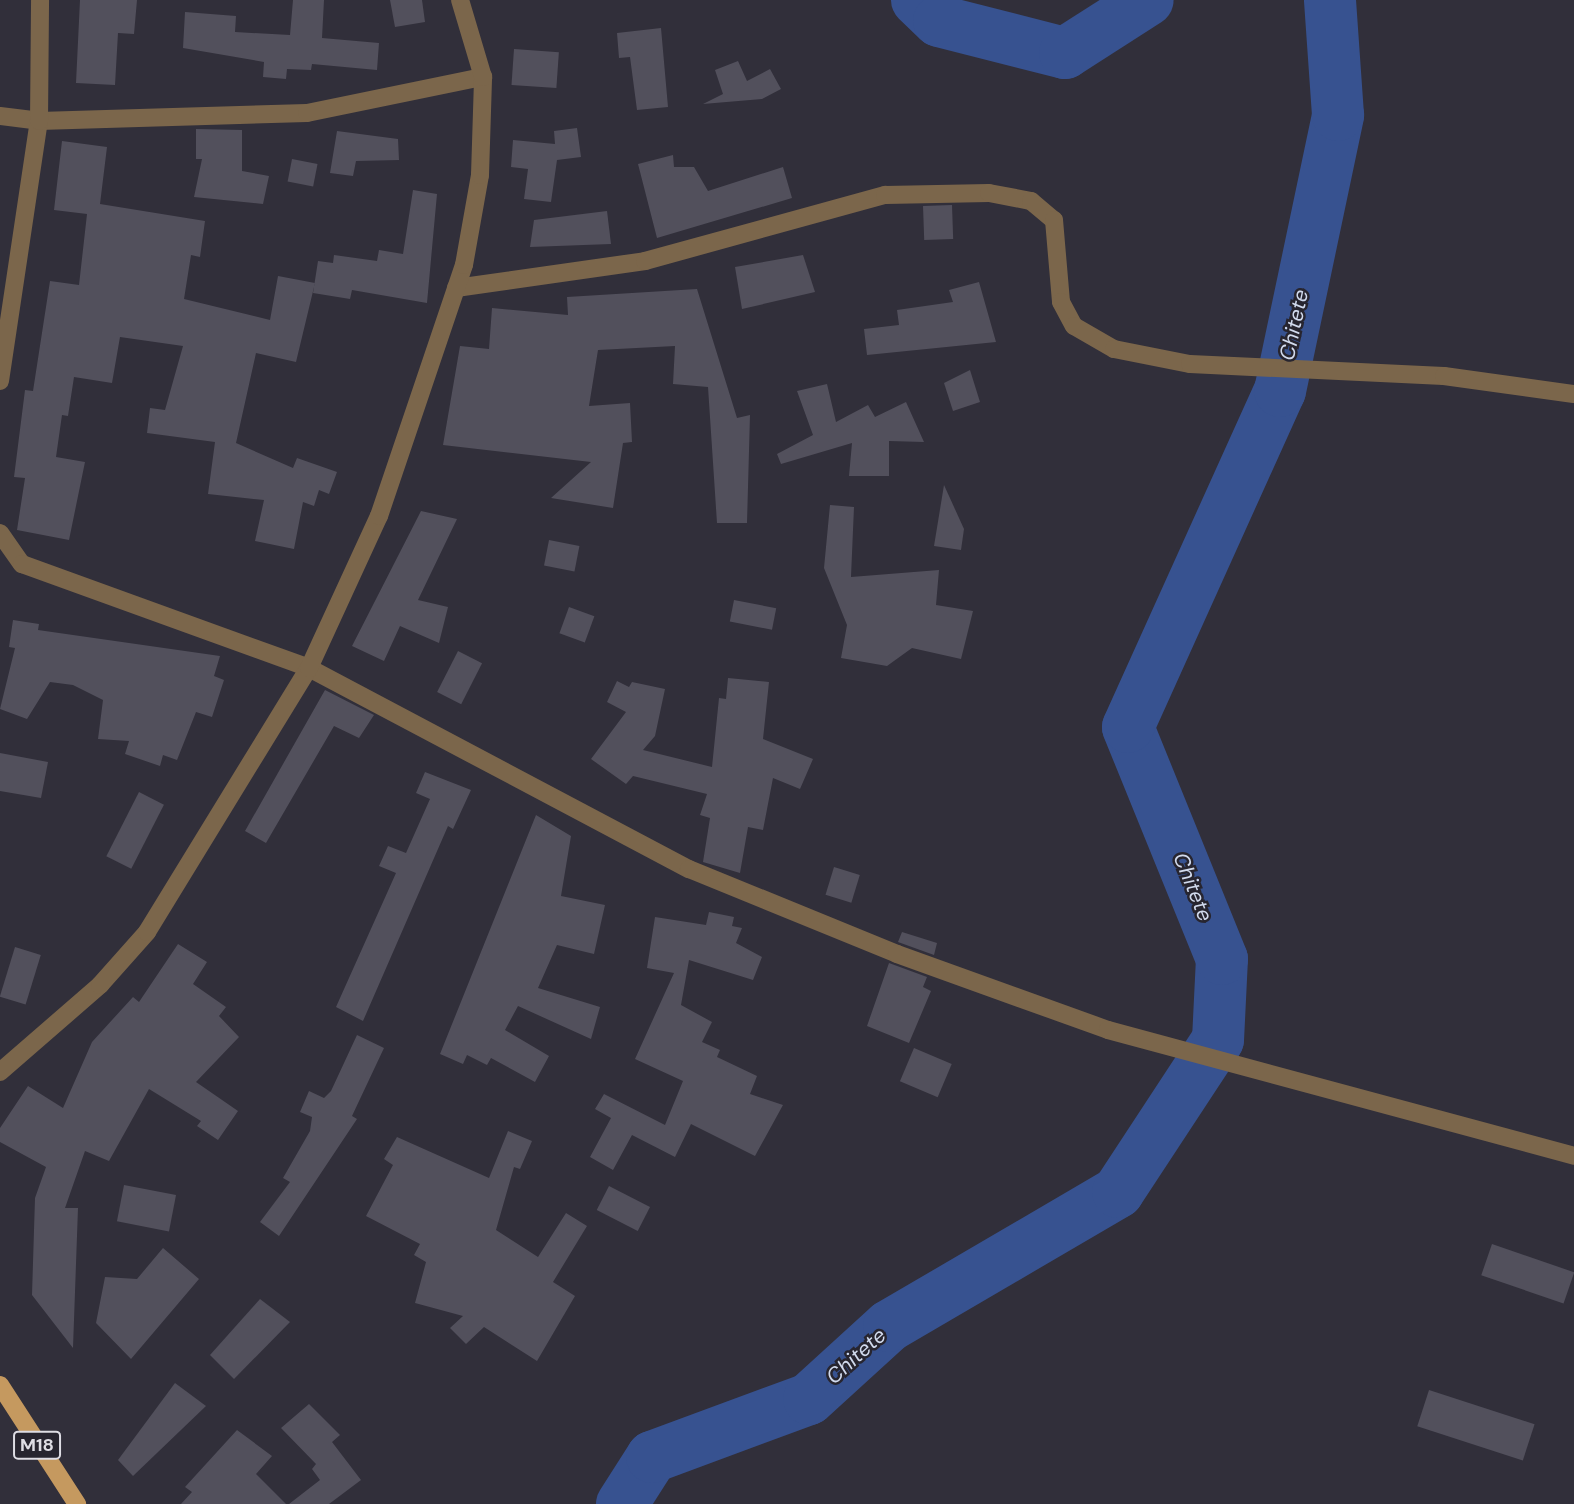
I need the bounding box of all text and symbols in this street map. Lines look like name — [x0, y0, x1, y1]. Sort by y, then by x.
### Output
water label: Chitete — [1274, 287, 1314, 363]
water label: Chitete — [1168, 849, 1218, 925]
water label: Chitete — [821, 1323, 891, 1389]
road number: M18 — [12, 1430, 61, 1460]

